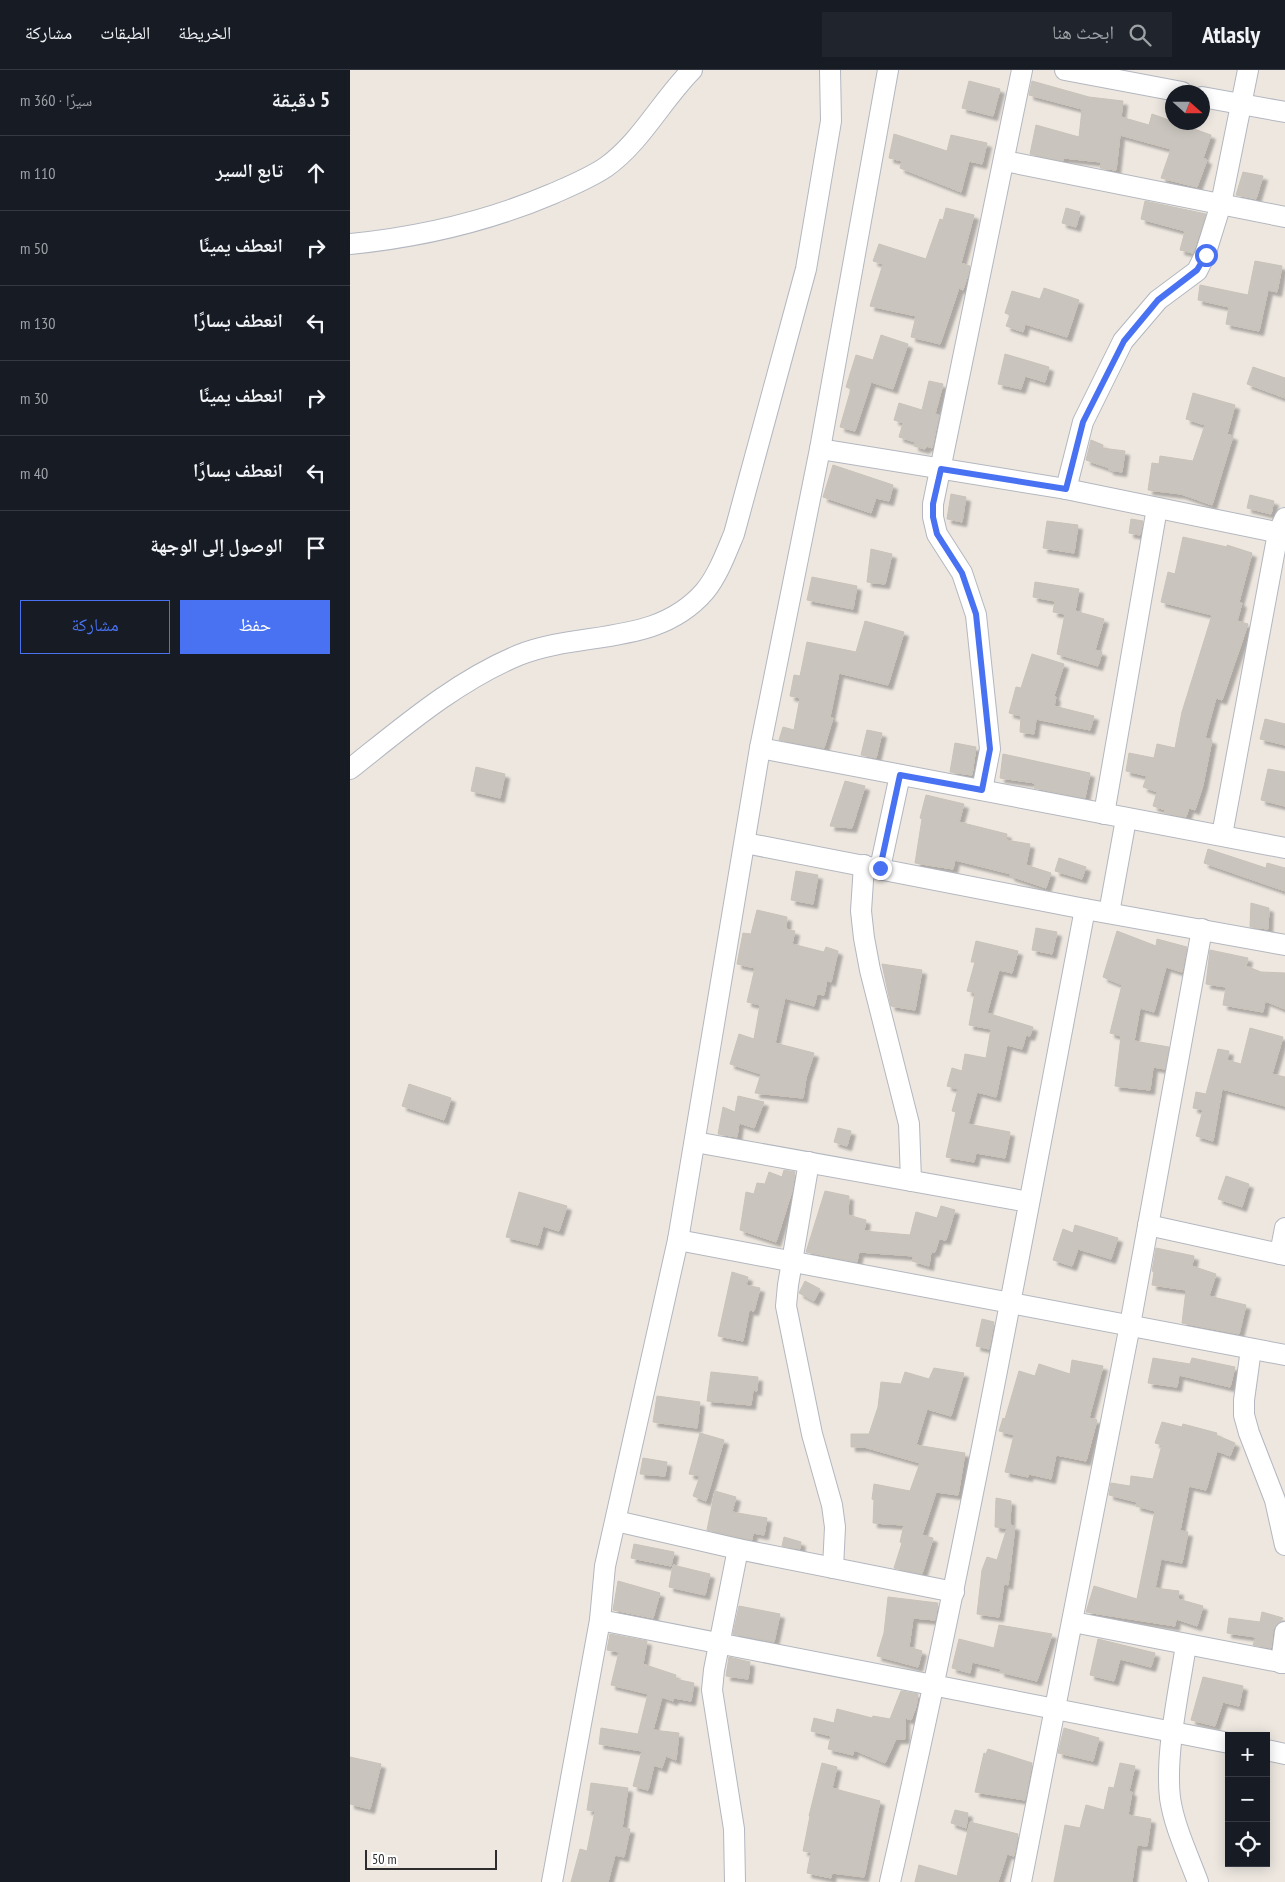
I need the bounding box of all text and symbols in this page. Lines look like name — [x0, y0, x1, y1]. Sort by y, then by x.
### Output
search box — [822, 12, 1172, 57]
text: Atlasly — [1202, 19, 1260, 50]
text: ابحث هنا — [1052, 20, 1114, 44]
text: مشاركة — [25, 21, 72, 44]
text: الطبقات — [100, 21, 150, 44]
text: الخريطة — [178, 21, 231, 44]
icon: search — [1126, 21, 1154, 49]
north arrow — [1165, 85, 1210, 130]
text: 5 دقيقة — [272, 86, 330, 113]
text: سيرًا · 360 m — [20, 90, 92, 110]
text: تابع السير — [216, 158, 283, 182]
icon: ahead — [302, 159, 330, 187]
text: 110 m — [20, 163, 55, 183]
text: انعطف يمينًا — [199, 233, 283, 257]
icon: right — [302, 234, 330, 262]
text: 50 m — [20, 238, 48, 258]
route start — [1195, 244, 1218, 267]
text: انعطف يسارًا — [193, 308, 283, 332]
icon: left — [302, 309, 330, 337]
text: 130 m — [20, 313, 55, 333]
text: انعطف يمينًا — [199, 383, 283, 407]
icon: right — [302, 384, 330, 412]
text: 30 m — [20, 388, 48, 408]
text: انعطف يسارًا — [193, 458, 283, 482]
icon: left — [302, 459, 330, 487]
text: 40 m — [20, 463, 48, 483]
text: الوصول إلى الوجهة — [150, 533, 283, 557]
icon: arrive — [302, 534, 330, 562]
button: مشاركة — [20, 600, 170, 654]
button: حفظ — [180, 600, 330, 654]
route end — [869, 857, 892, 880]
map controls — [1225, 1732, 1270, 1867]
button: + — [1225, 1732, 1270, 1777]
button: − — [1225, 1777, 1270, 1822]
button: locate — [1225, 1822, 1270, 1867]
scale bar — [365, 1847, 498, 1870]
text: 50 m — [372, 1850, 397, 1868]

